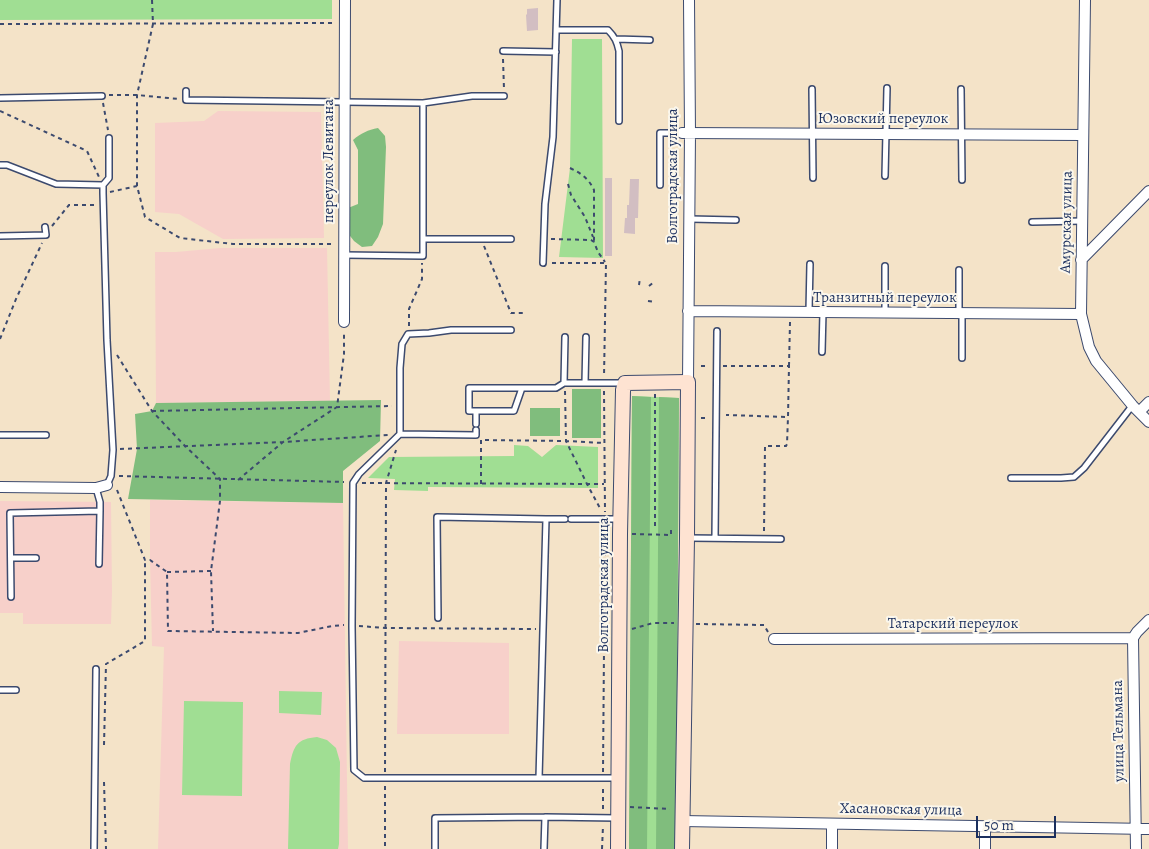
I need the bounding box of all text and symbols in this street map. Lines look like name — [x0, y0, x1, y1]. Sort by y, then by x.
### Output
street label: переулок Левитана — [320, 99, 338, 223]
street label: Волгоградская улица — [664, 108, 682, 244]
street label: Юзовский переулок — [818, 110, 948, 128]
street label: Амурская улица — [1057, 171, 1077, 273]
street label: Транзитный переулок — [813, 289, 957, 307]
street label: Волгоградская улица — [595, 517, 613, 653]
street label: Татарский переулок — [888, 615, 1018, 633]
street label: улица Тельмана — [1109, 680, 1129, 782]
street label: Хасановская улица — [839, 800, 963, 820]
scale bar — [979, 806, 1059, 838]
text: 50 m — [984, 815, 1014, 835]

